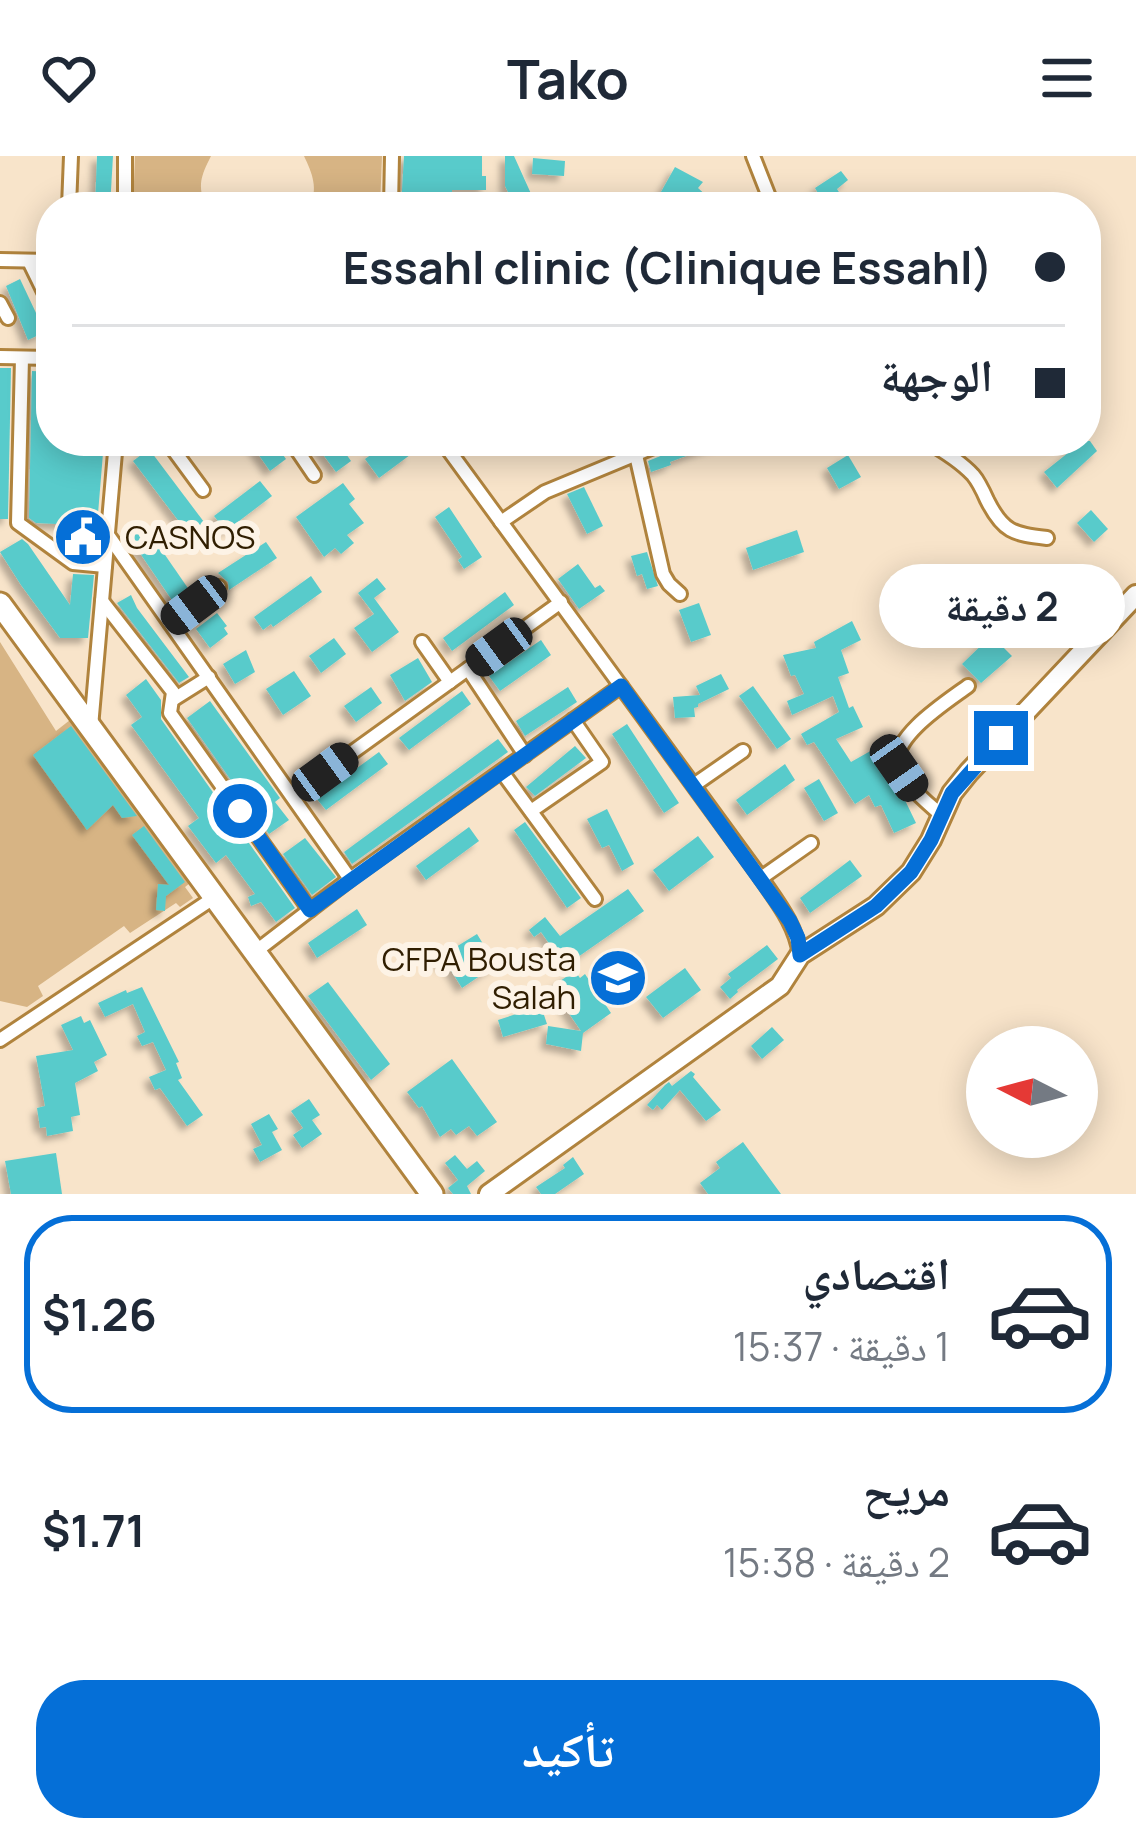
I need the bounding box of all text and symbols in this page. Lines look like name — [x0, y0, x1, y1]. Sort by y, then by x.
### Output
text: Tako — [507, 41, 629, 115]
icon: heart — [36, 45, 102, 111]
icon: menu — [1034, 45, 1100, 111]
text: Essahl clinic (Clinique Essahl) — [343, 236, 993, 298]
text: الوجهة — [880, 344, 993, 406]
public building icon: CASNOS — [52, 506, 114, 568]
place label: CASNOS — [125, 514, 255, 559]
callout: 2 دقيقة — [878, 564, 1124, 648]
car — [154, 569, 234, 641]
text: 2 دقيقة — [946, 579, 1058, 633]
car — [459, 611, 539, 683]
route end — [974, 711, 1028, 765]
car — [864, 728, 934, 808]
car — [285, 736, 365, 808]
route start — [213, 784, 267, 838]
place label: CFPA Bousta Salah — [382, 936, 576, 1019]
school or university icon: CFPA Bousta Salah — [587, 947, 649, 1009]
north arrow — [966, 1026, 1098, 1158]
map controls — [966, 1026, 1098, 1158]
text: اقتصادي — [803, 1242, 950, 1304]
icon: car — [986, 1260, 1094, 1368]
text: $1.26 — [42, 1283, 157, 1345]
text: 1 دقيقة · 15:37 — [733, 1319, 950, 1373]
text: مريح — [863, 1458, 950, 1520]
icon: car — [986, 1476, 1094, 1584]
text: $1.71 — [42, 1499, 146, 1561]
text: 2 دقيقة · 15:38 — [723, 1535, 950, 1589]
button: تأكيد — [36, 1680, 1100, 1818]

